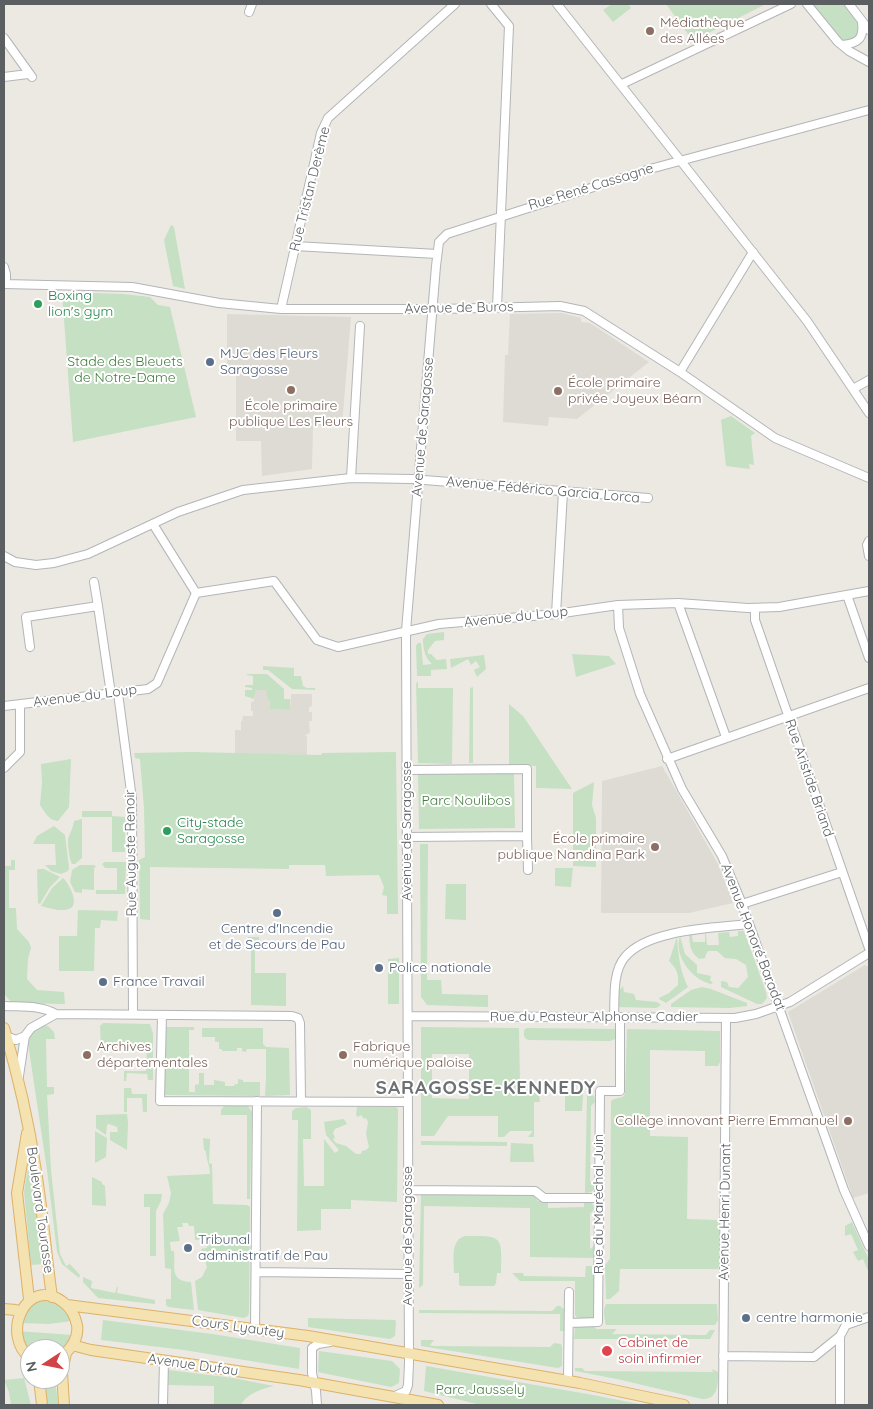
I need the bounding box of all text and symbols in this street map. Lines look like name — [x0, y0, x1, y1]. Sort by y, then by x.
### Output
place label: Médiathèque des Allées — [660, 15, 744, 48]
marker: Médiathèque des Allées — [644, 25, 656, 37]
street label: Rue Tristan Derème — [286, 125, 334, 253]
street label: Rue René Cassagne — [526, 160, 656, 214]
place label: Boxing lion's gym — [48, 288, 113, 321]
marker: Boxing lion's gym — [32, 298, 44, 310]
street label: Avenue de Buros — [404, 299, 514, 317]
place label: MJC des Fleurs Saragosse — [220, 346, 318, 378]
park label: Stade des Bleuets de Notre-Dame — [67, 354, 183, 387]
marker: MJC des Fleurs Saragosse — [204, 356, 216, 368]
street label: Avenue de Saragosse — [409, 357, 437, 497]
place label: École primaire privée Joyeux Béarn — [568, 375, 702, 408]
marker: École primaire publique Les Fleurs — [285, 384, 297, 396]
marker: École primaire privée Joyeux Béarn — [552, 385, 564, 397]
place label: École primaire publique Les Fleurs — [229, 398, 353, 431]
street label: Avenue Fédérico Garcia Lorca — [445, 473, 641, 507]
street label: Avenue du Loup — [463, 603, 569, 631]
street label: Avenue du Loup — [32, 681, 138, 711]
street label: Rue Aristide Briand — [781, 717, 837, 839]
street label: Avenue de Saragosse — [399, 761, 415, 901]
street label: Rue Auguste Renoir — [121, 789, 141, 917]
park label: Parc Noulibos — [421, 793, 511, 809]
place label: City-stade Saragosse — [177, 815, 245, 848]
marker: City-stade Saragosse — [161, 825, 173, 837]
place label: École primaire publique Nandina Park — [497, 831, 645, 864]
marker: École primaire publique Nandina Park — [649, 841, 661, 853]
street label: Avenue Honoré Baradat — [717, 861, 789, 1013]
marker: Centre d'Incendie et de Secours de Pau — [271, 907, 283, 919]
place label: Centre d'Incendie et de Secours de Pau — [209, 921, 345, 954]
place label: Police nationale — [389, 960, 491, 976]
marker: Police nationale — [373, 962, 385, 974]
place label: France Travail — [113, 974, 205, 990]
marker: France Travail — [97, 976, 109, 988]
street label: Rue du Pasteur Alphonse Cadier — [490, 1009, 698, 1025]
place label: Archives départementales — [97, 1039, 208, 1072]
place label: Fabrique numérique paloise — [353, 1039, 472, 1072]
marker: Archives départementales — [81, 1049, 93, 1061]
marker: Fabrique numérique paloise — [337, 1049, 349, 1061]
district label: SARAGOSSE-KENNEDY — [373, 1077, 599, 1099]
place label: Collège innovant Pierre Emmanuel — [615, 1113, 838, 1129]
marker: Collège innovant Pierre Emmanuel — [842, 1115, 854, 1127]
street label: Rue du Maréchal Juin — [591, 1134, 607, 1274]
street label: Avenue Henri Dunant — [715, 1143, 735, 1281]
street label: Boulevard Tourasse — [23, 1146, 57, 1274]
street label: Avenue de Saragosse — [400, 1166, 416, 1306]
place label: Tribunal administratif de Pau — [198, 1232, 328, 1264]
marker: Tribunal administratif de Pau — [182, 1242, 194, 1254]
place label: centre harmonie — [756, 1310, 863, 1326]
street label: Cours Lyautey — [191, 1312, 285, 1342]
marker: centre harmonie — [740, 1312, 752, 1324]
place label: Cabinet de soin infirmier — [618, 1335, 701, 1368]
north arrow — [20, 1339, 70, 1389]
marker: Cabinet de soin infirmier — [600, 1344, 614, 1358]
street label: Avenue Dufau — [147, 1350, 239, 1380]
text: N — [21, 1360, 41, 1373]
park label: Parc Jaussely — [435, 1382, 525, 1398]

